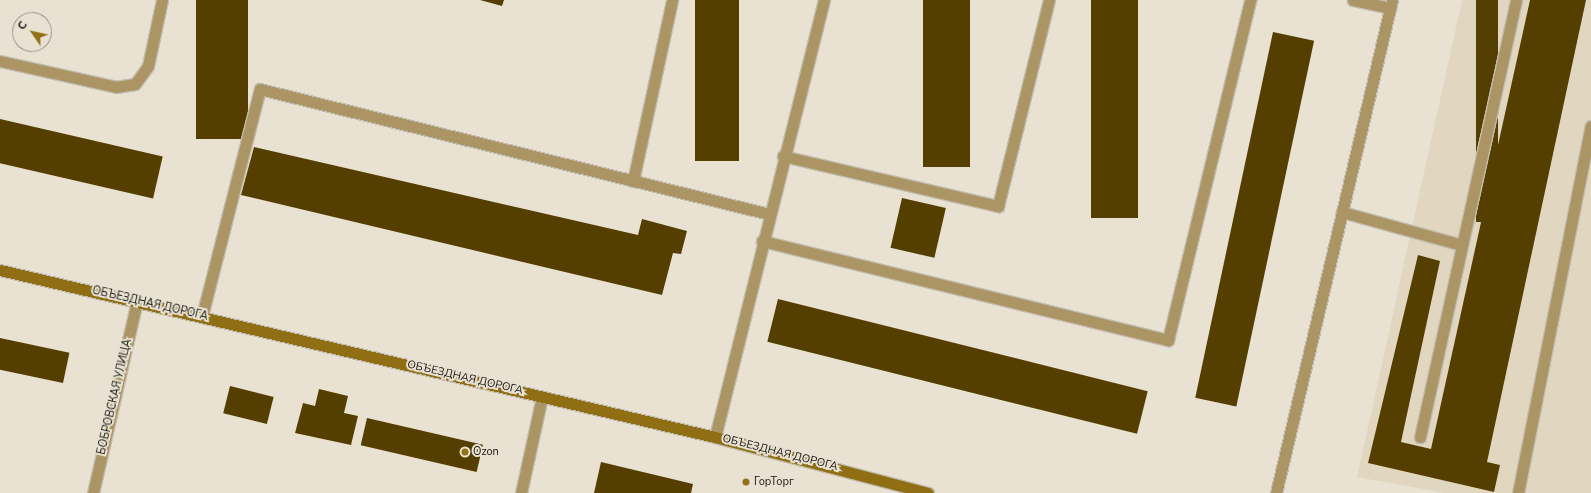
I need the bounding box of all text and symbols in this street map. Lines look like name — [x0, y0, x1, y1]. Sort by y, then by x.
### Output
north arrow — [12, 12, 52, 52]
text: С — [14, 18, 31, 33]
street label: ОБЪЕЗДНАЯ ДОРОГА — [91, 284, 209, 324]
street label: БОБРОВСКАЯ УЛИЦА — [95, 338, 135, 456]
street label: ОБЪЕЗДНАЯ ДОРОГА — [406, 358, 524, 398]
street label: ОБЪЕЗДНАЯ ДОРОГА — [721, 432, 839, 474]
place label: Ozon — [473, 445, 499, 459]
marker: Ozon — [460, 447, 470, 457]
place label: ГорТорг — [754, 475, 794, 489]
marker: ГорТорг — [741, 477, 751, 487]

